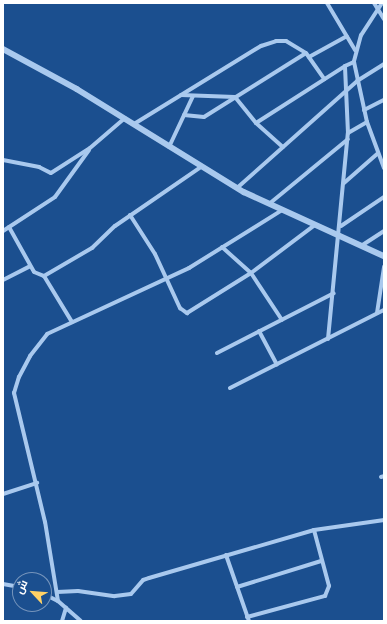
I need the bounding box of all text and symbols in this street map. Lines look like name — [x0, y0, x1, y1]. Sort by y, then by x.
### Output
north arrow — [12, 572, 52, 612]
text: ش — [13, 578, 31, 596]

